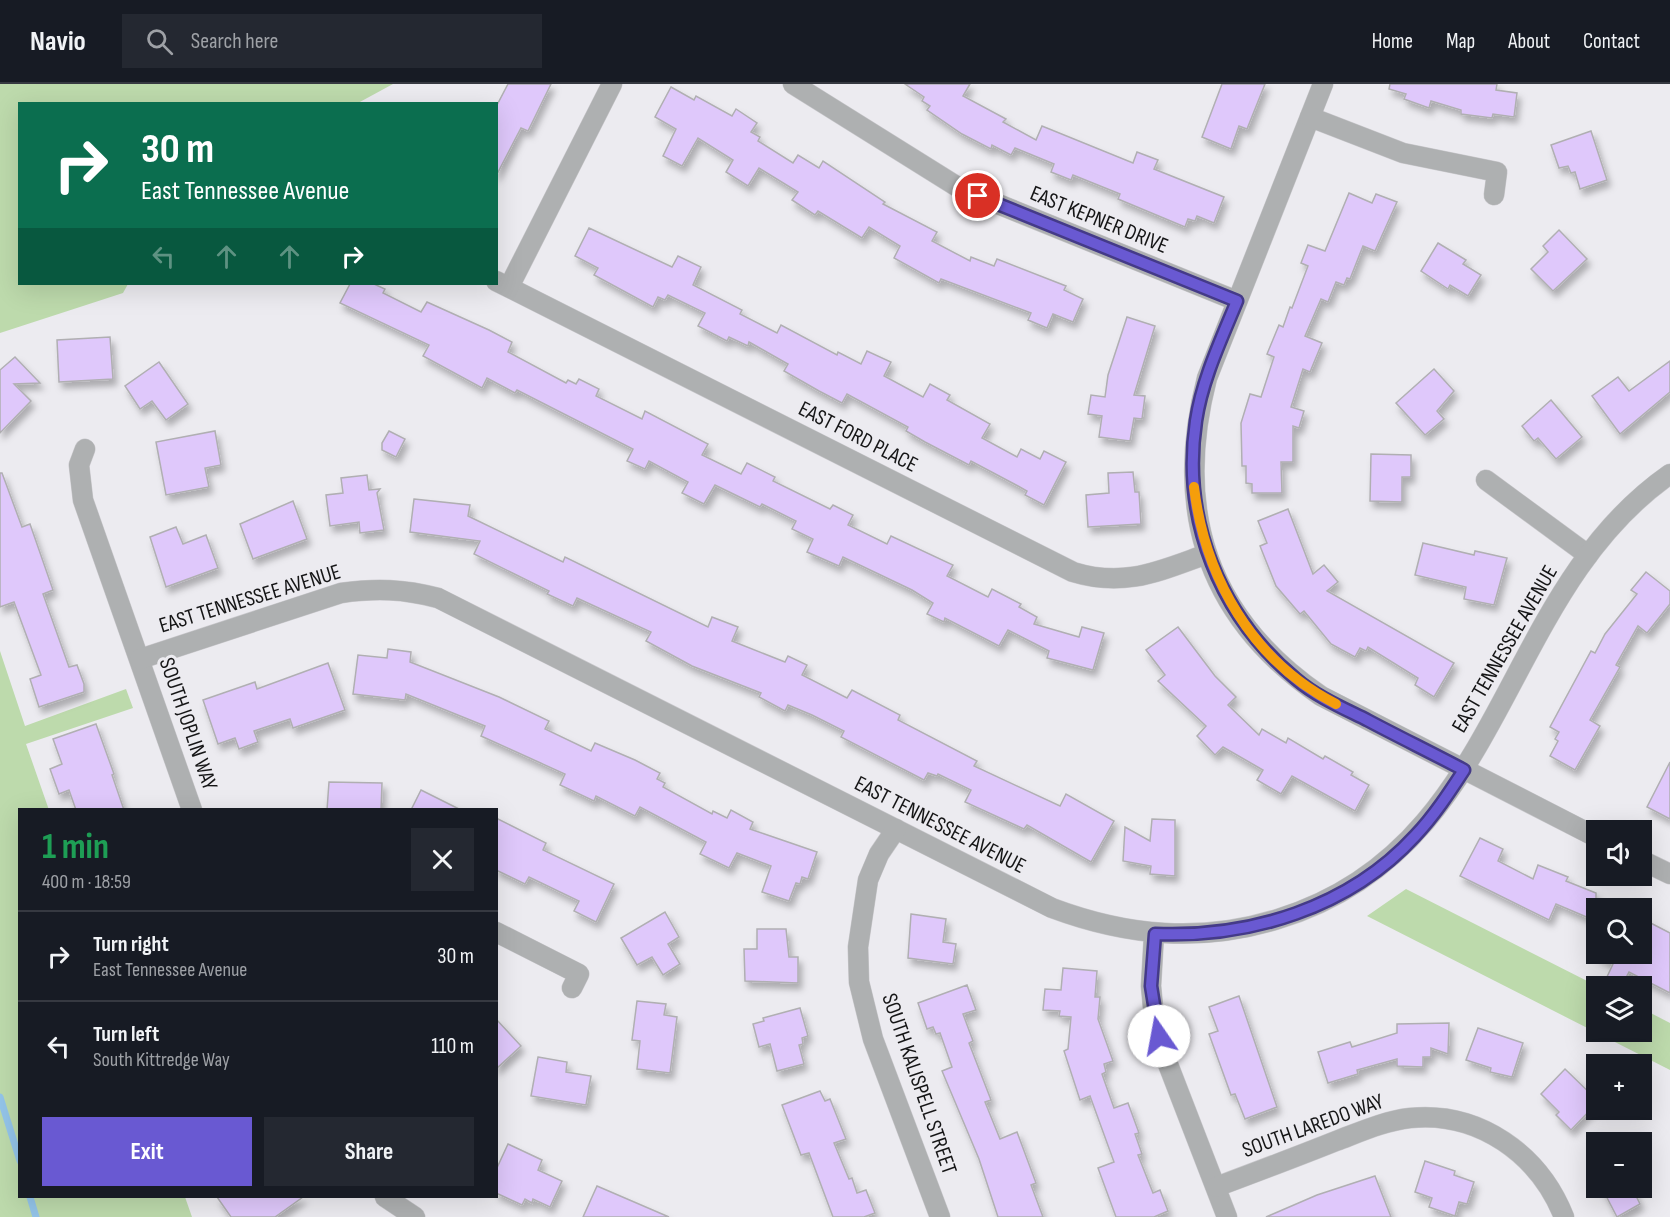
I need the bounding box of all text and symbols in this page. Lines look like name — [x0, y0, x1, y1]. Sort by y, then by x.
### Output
search box — [122, 14, 542, 68]
text: Navio — [30, 25, 86, 58]
icon: search — [143, 25, 176, 58]
text: Search here — [191, 28, 278, 55]
text: Home — [1372, 29, 1413, 54]
text: Map — [1446, 29, 1475, 54]
text: About — [1508, 29, 1550, 54]
text: Contact — [1583, 29, 1640, 54]
text: 30 m — [141, 124, 214, 175]
icon: right — [42, 126, 120, 204]
pin — [952, 170, 1003, 221]
text: East Tennessee Avenue — [141, 175, 349, 207]
icon: arrive — [961, 179, 994, 212]
street label: EAST KEPNER DRIVE — [1026, 180, 1172, 260]
icon: left — [147, 240, 180, 273]
icon: ahead — [210, 240, 243, 273]
icon: ahead — [273, 240, 306, 273]
icon: right — [336, 240, 369, 273]
street label: EAST FORD PLACE — [794, 395, 922, 479]
street label: EAST TENNESSEE AVENUE — [156, 559, 344, 639]
street label: EAST TENNESSEE AVENUE — [1446, 561, 1564, 737]
street label: SOUTH JOPLIN WAY — [153, 654, 223, 794]
street label: EAST TENNESSEE AVENUE — [850, 770, 1030, 880]
map controls — [1586, 820, 1652, 1198]
button: sound — [1586, 820, 1652, 886]
text: 1 min — [42, 826, 109, 869]
button: close — [411, 828, 474, 891]
text: 400 m · 18:59 — [42, 870, 131, 894]
button: search — [1586, 898, 1652, 964]
text: Turn right — [93, 931, 169, 958]
icon: right — [42, 940, 75, 973]
text: 30 m — [437, 943, 474, 970]
text: East Tennessee Avenue — [93, 958, 247, 982]
button: layers — [1586, 976, 1652, 1042]
street label: SOUTH KALISPELL STREET — [875, 990, 963, 1178]
position arrow — [1127, 1004, 1191, 1068]
text: Turn left — [93, 1021, 159, 1048]
icon: left — [42, 1030, 75, 1063]
text: 110 m — [431, 1033, 474, 1060]
text: South Kittredge Way — [93, 1048, 230, 1072]
button: + — [1586, 1054, 1652, 1120]
street label: SOUTH LAREDO WAY — [1239, 1088, 1387, 1164]
button: Exit — [42, 1117, 252, 1186]
button: Share — [264, 1117, 474, 1186]
button: − — [1586, 1132, 1652, 1198]

